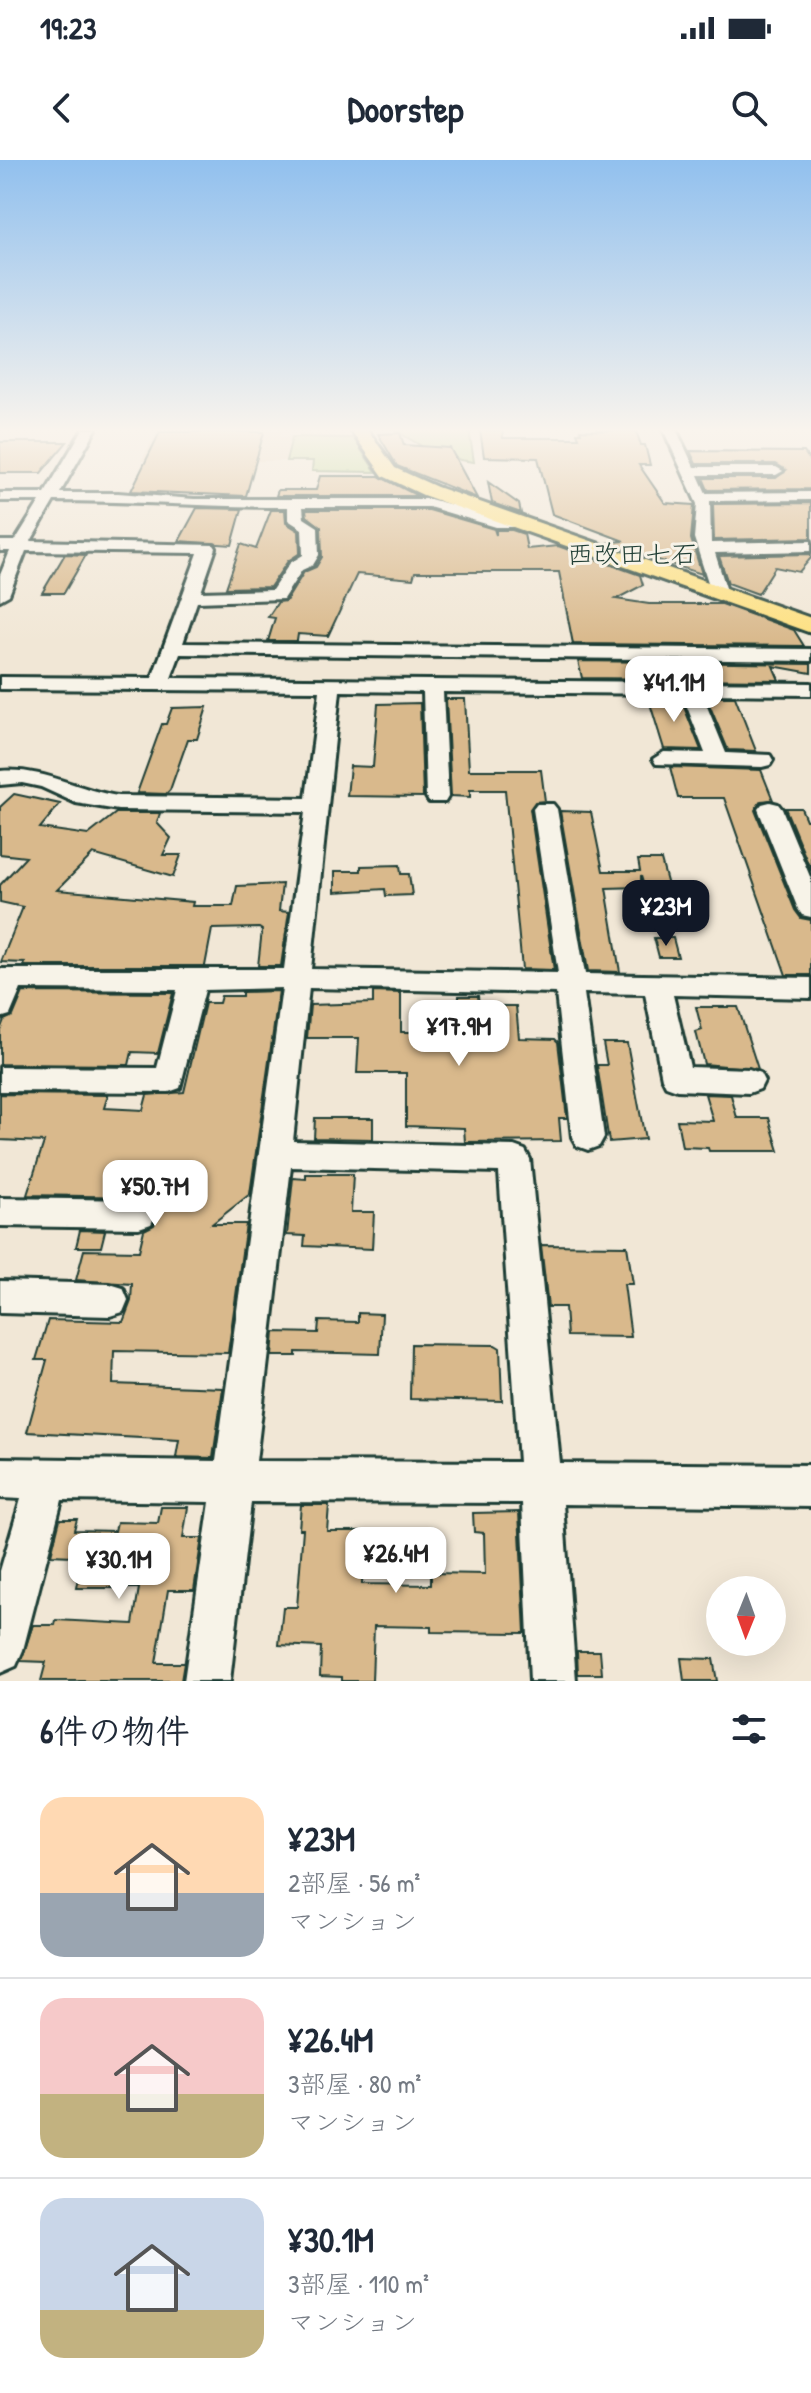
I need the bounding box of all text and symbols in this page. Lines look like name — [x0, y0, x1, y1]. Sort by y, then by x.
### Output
text: 19:23 — [40, 8, 96, 48]
text: Doorstep — [348, 84, 463, 133]
icon: back — [40, 86, 84, 130]
icon: search — [727, 86, 771, 130]
district label: 西改田七石 — [567, 536, 697, 571]
pin: ¥41.1M — [609, 656, 739, 724]
text: ¥41.1M — [643, 664, 705, 699]
pin: ¥23M — [619, 880, 713, 948]
text: ¥23M — [640, 888, 692, 923]
pin: ¥17.9M — [394, 1000, 524, 1068]
text: ¥17.9M — [427, 1008, 491, 1043]
pin: ¥50.7M — [90, 1160, 220, 1228]
text: ¥50.7M — [121, 1168, 189, 1203]
pin: ¥26.4M — [331, 1527, 461, 1595]
pin: ¥30.1M — [54, 1533, 184, 1601]
text: ¥26.4M — [363, 1535, 429, 1570]
text: ¥30.1M — [86, 1541, 152, 1576]
north arrow — [706, 1576, 786, 1656]
map controls — [706, 1576, 786, 1656]
icon: filters — [727, 1707, 771, 1751]
text: 6件の物件 — [40, 1708, 190, 1754]
text: ¥23M — [288, 1816, 355, 1862]
icon: home — [104, 1829, 200, 1925]
text: 2部屋 · 56 m² — [288, 1865, 420, 1900]
text: マンション — [288, 1903, 417, 1938]
text: ¥26.4M — [288, 2017, 374, 2063]
icon: home — [104, 2030, 200, 2126]
text: 3部屋 · 80 m² — [288, 2066, 421, 2101]
text: マンション — [288, 2104, 417, 2139]
text: ¥30.1M — [288, 2217, 374, 2263]
icon: home — [104, 2230, 200, 2326]
text: 3部屋 · 110 m² — [288, 2266, 429, 2301]
text: マンション — [288, 2304, 417, 2339]

